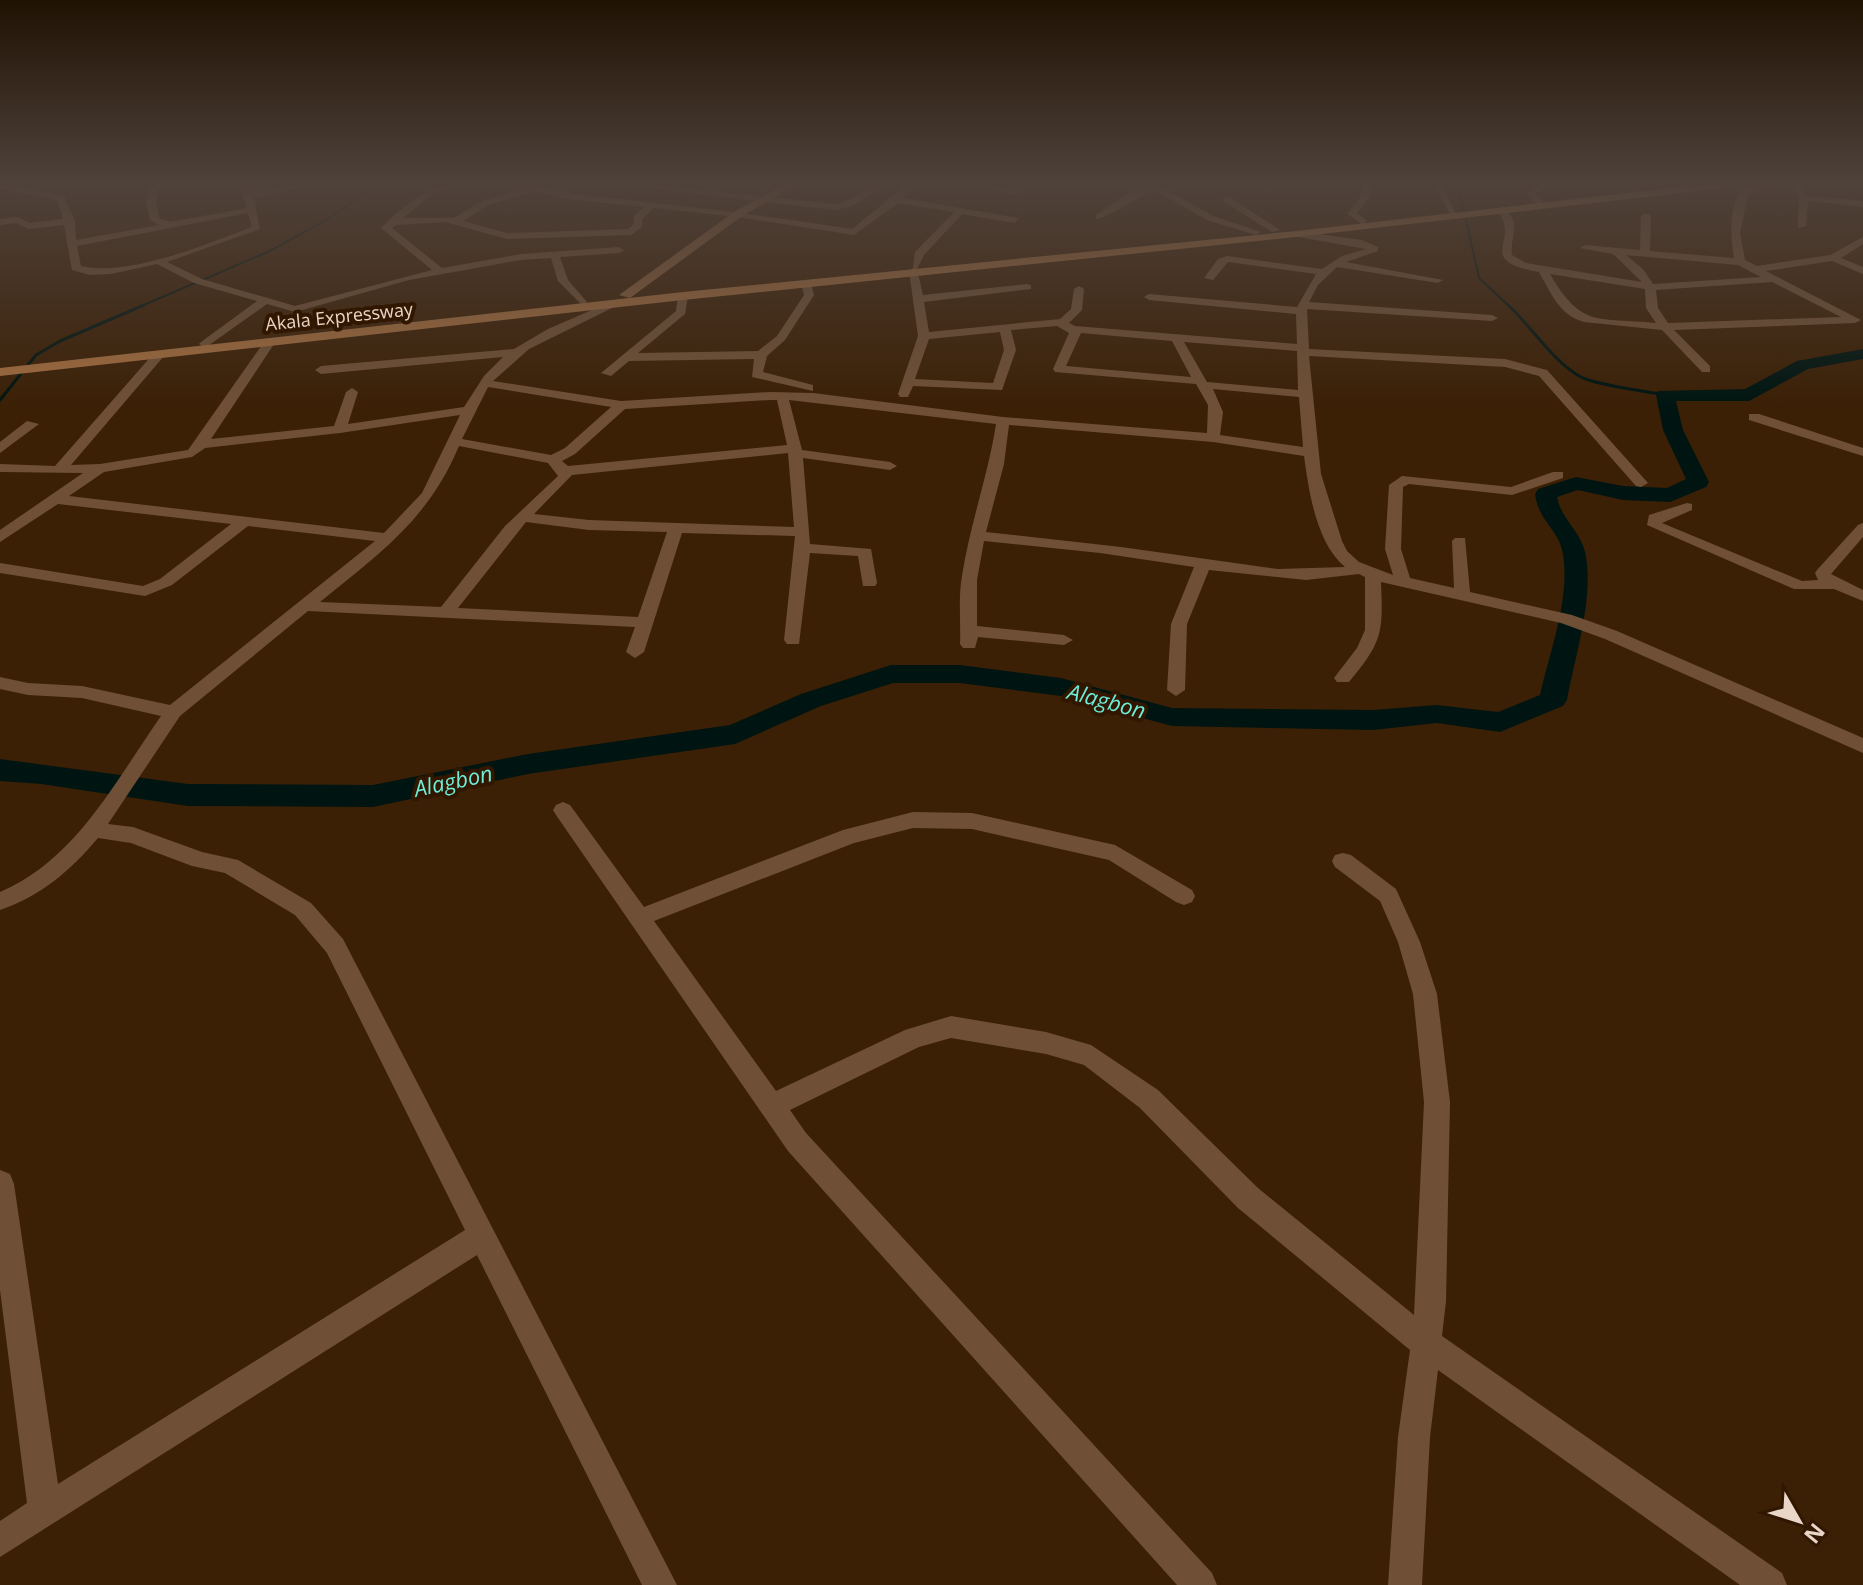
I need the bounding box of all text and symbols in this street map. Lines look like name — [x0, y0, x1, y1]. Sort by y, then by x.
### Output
street label: Akala Expressway — [264, 296, 415, 336]
water label: Alagbon — [1063, 675, 1149, 725]
water label: Alagbon — [409, 757, 495, 803]
north arrow — [1759, 1481, 1839, 1561]
text: N — [1798, 1518, 1833, 1551]

